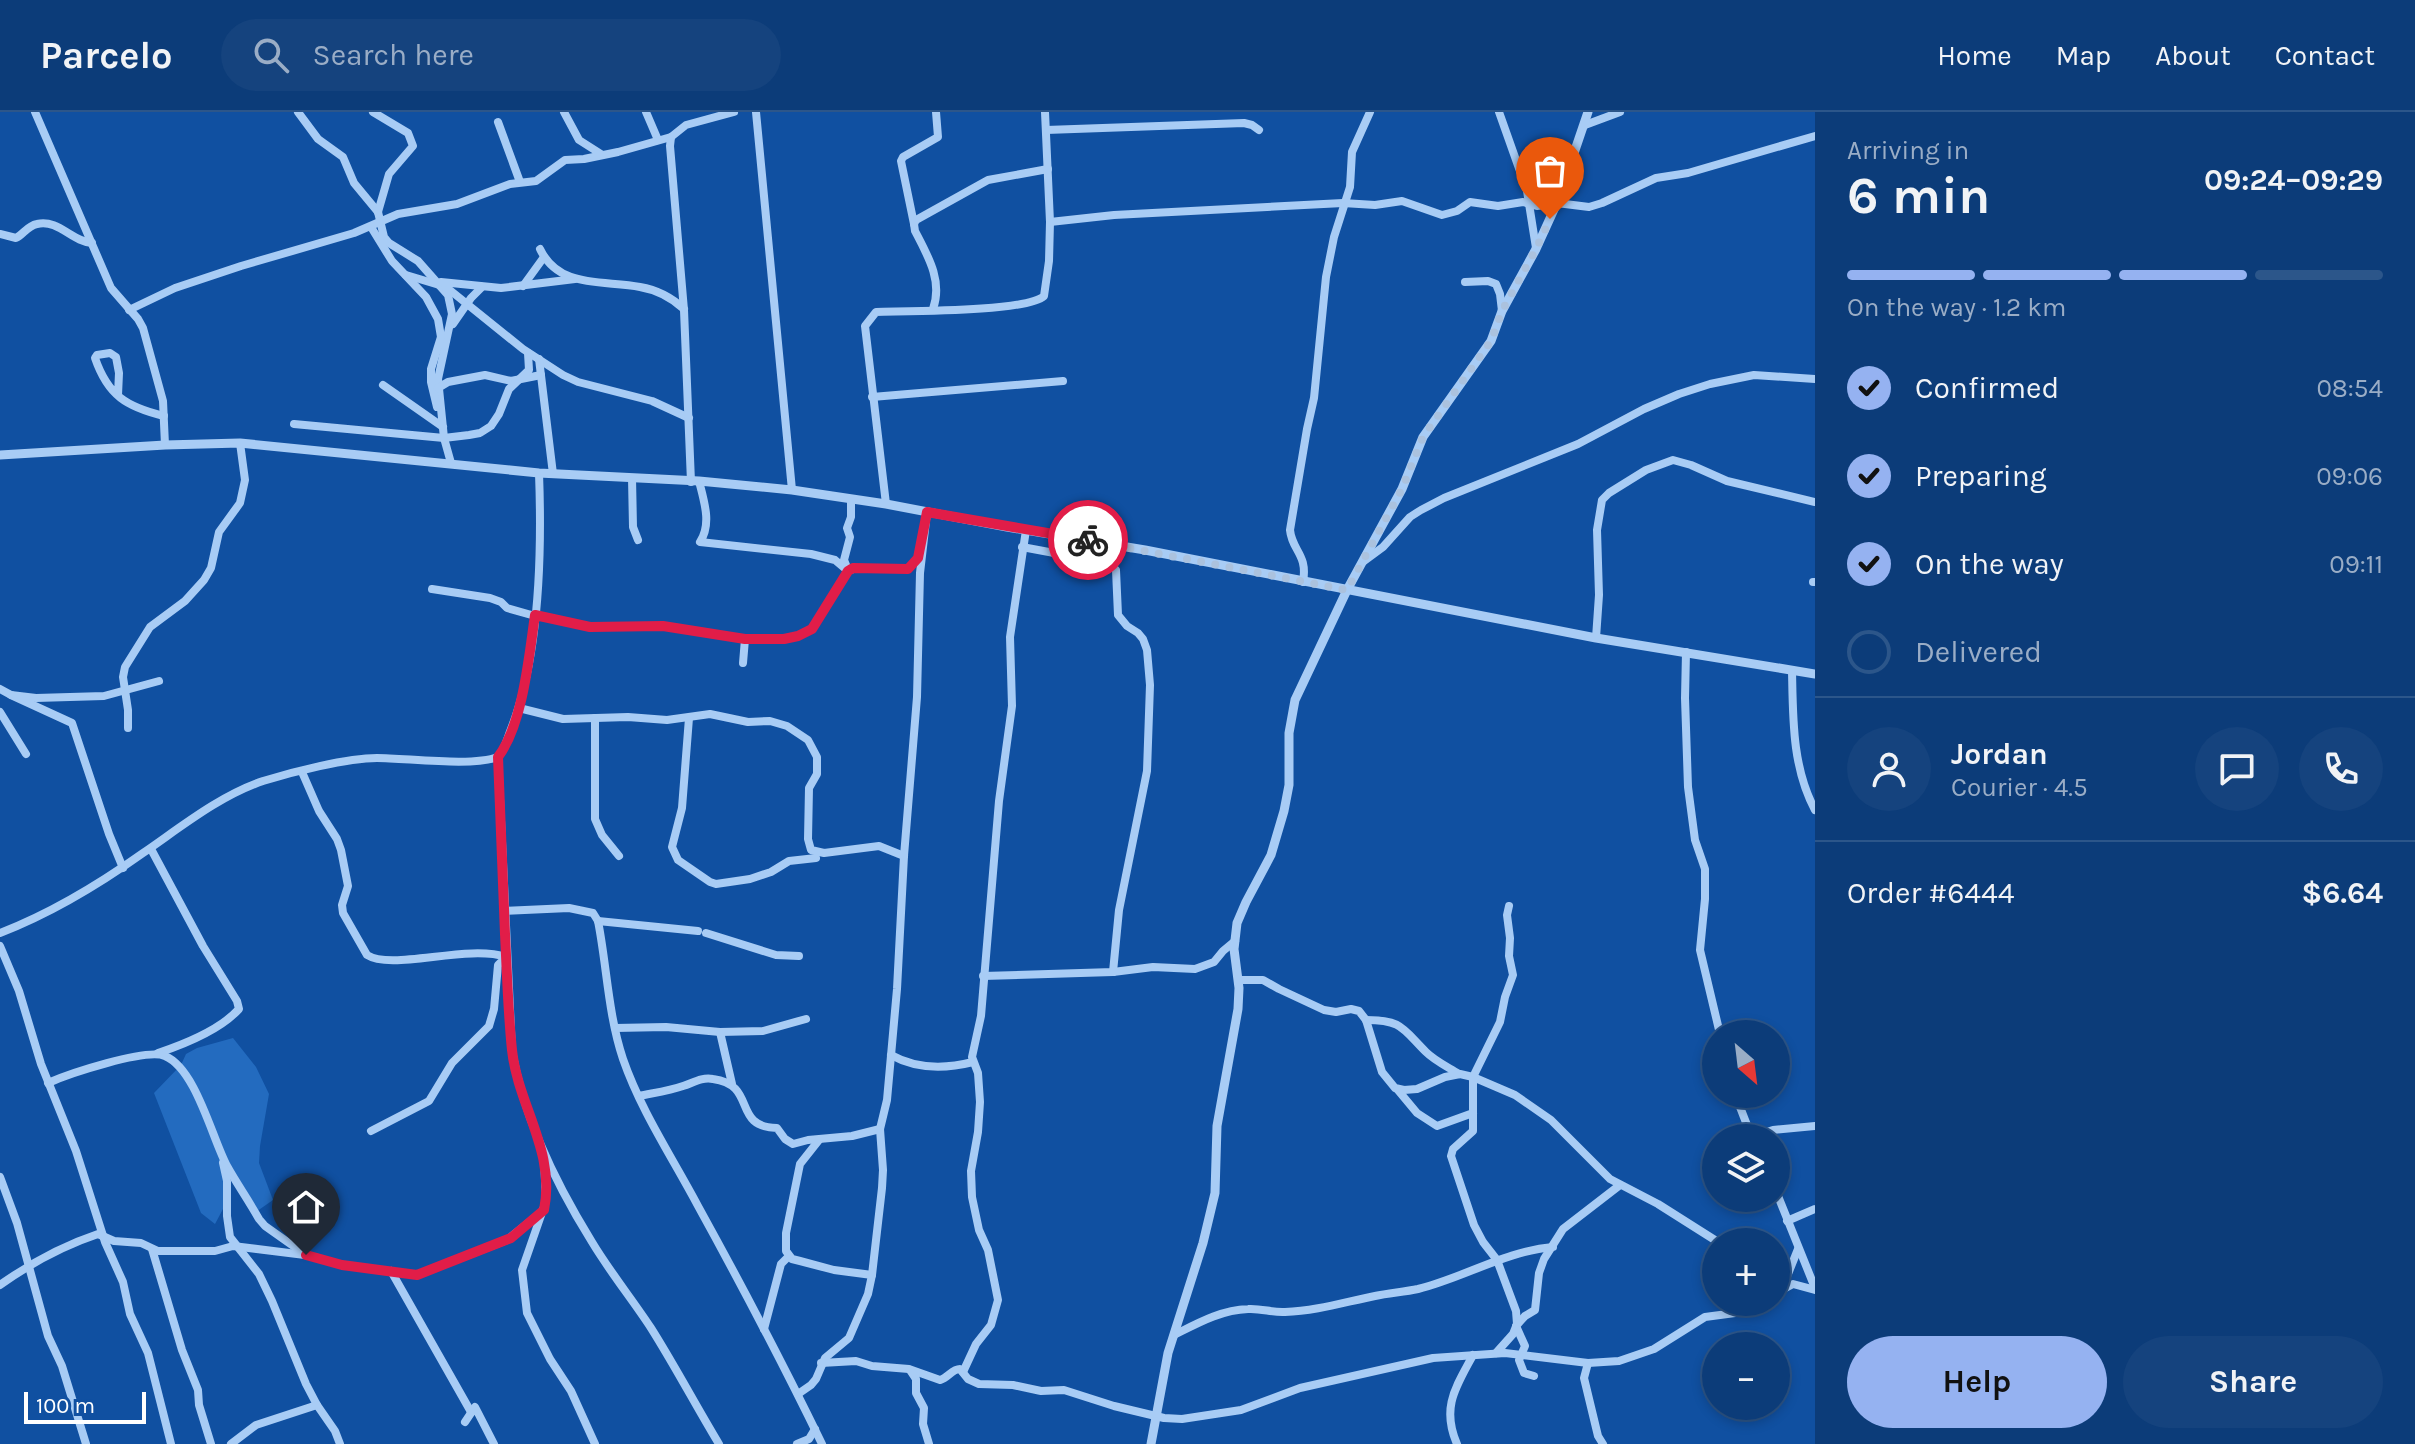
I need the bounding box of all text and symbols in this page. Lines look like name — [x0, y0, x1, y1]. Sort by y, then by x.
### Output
search box — [221, 19, 781, 91]
text: Parcelo — [40, 33, 173, 78]
icon: search — [249, 33, 293, 77]
text: Search here — [313, 37, 474, 73]
text: Home — [1937, 39, 2012, 72]
text: Map — [2056, 39, 2111, 72]
text: About — [2155, 39, 2231, 72]
text: Contact — [2275, 39, 2375, 72]
text: Arriving in — [1847, 135, 1969, 166]
pin — [1516, 137, 1584, 219]
icon: bag — [1528, 149, 1572, 193]
text: 09:24–09:29 — [2204, 162, 2383, 198]
text: 6 min — [1847, 165, 1991, 226]
text: On the way · 1.2 km — [1847, 292, 2066, 323]
icon: check — [1847, 366, 1891, 410]
text: Confirmed — [1915, 370, 2059, 406]
text: 08:54 — [2316, 373, 2383, 404]
icon: check — [1847, 454, 1891, 498]
text: Preparing — [1915, 458, 2047, 494]
text: 09:06 — [2316, 461, 2383, 492]
courier — [1048, 500, 1128, 580]
icon: bike — [1066, 518, 1110, 562]
icon: check — [1847, 542, 1891, 586]
text: On the way — [1915, 546, 2064, 582]
text: 09:11 — [2329, 549, 2383, 580]
text: Delivered — [1915, 634, 2042, 670]
button: person — [1847, 727, 1931, 811]
button: chat — [2195, 727, 2279, 811]
button: phone — [2299, 727, 2383, 811]
text: Jordan — [1951, 736, 2048, 772]
text: Courier · 4.5 — [1951, 772, 2088, 803]
text: Order #6444 — [1847, 875, 2015, 911]
text: $6.64 — [2302, 875, 2383, 911]
north arrow — [1702, 1020, 1790, 1108]
map controls — [1702, 1020, 1790, 1420]
button: layers — [1702, 1124, 1790, 1212]
pin — [272, 1173, 340, 1255]
icon: home — [284, 1185, 328, 1229]
button: + — [1702, 1228, 1790, 1316]
button: − — [1702, 1332, 1790, 1420]
button: Help — [1847, 1336, 2107, 1428]
button: Share — [2123, 1336, 2383, 1428]
scale bar — [24, 1388, 146, 1424]
text: 100 m — [36, 1393, 95, 1419]

